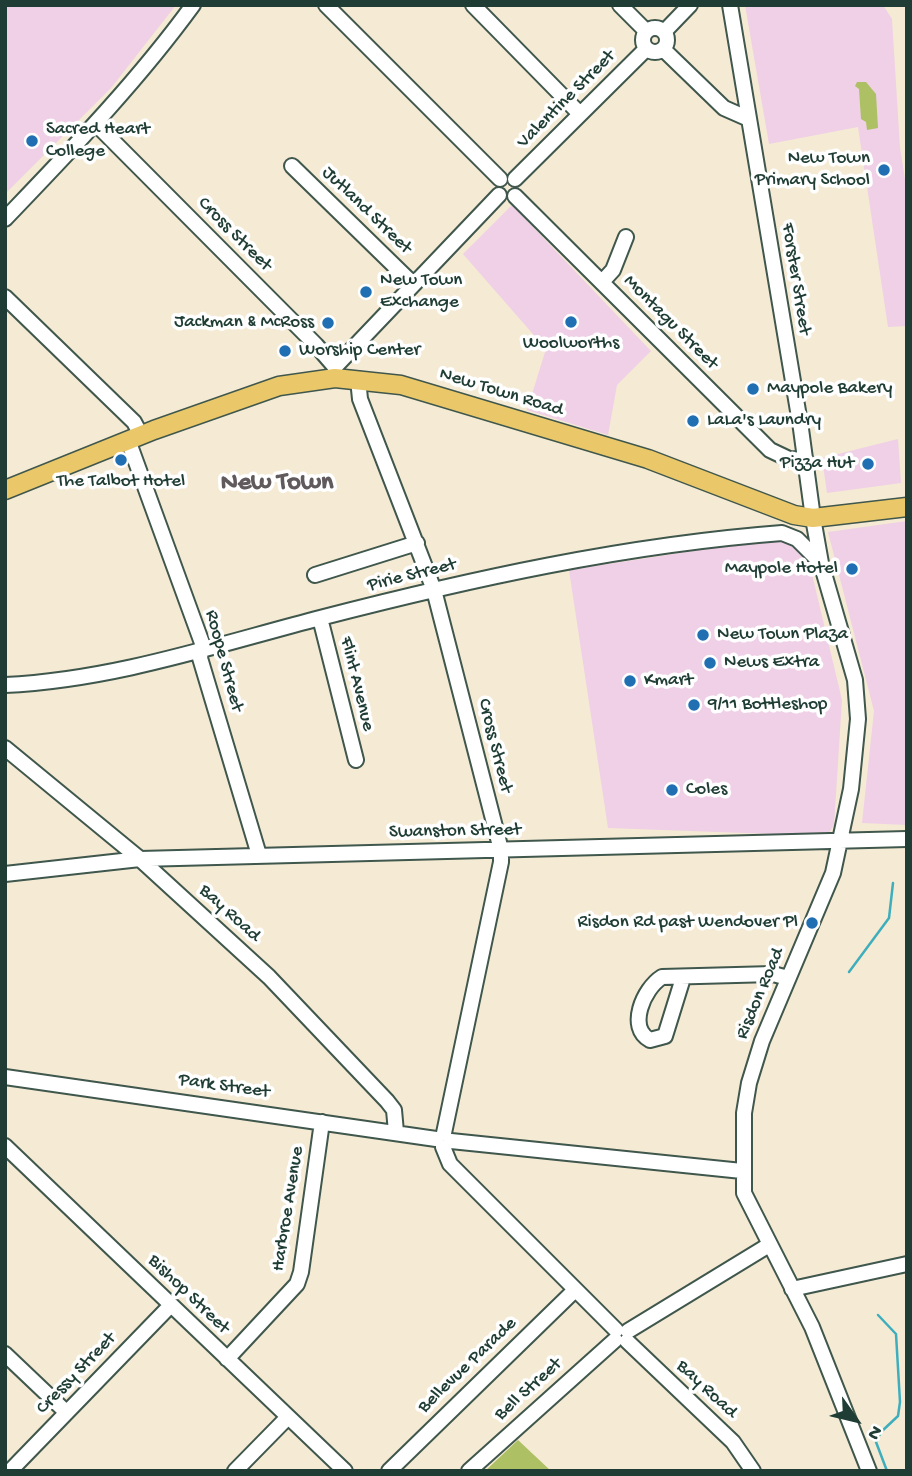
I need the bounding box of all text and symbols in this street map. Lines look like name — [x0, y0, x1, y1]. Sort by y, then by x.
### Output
street label: Valentine Street — [513, 46, 621, 154]
place label: Sacred Heart College — [46, 119, 150, 163]
marker: Sacred Heart College — [24, 133, 40, 149]
place label: New Town Primary School — [755, 148, 870, 192]
street label: Jutland Street — [316, 162, 416, 260]
marker: New Town Primary School — [876, 162, 892, 178]
street label: Cross Street — [192, 193, 276, 277]
street label: Forster Street — [775, 222, 815, 336]
place label: New Town Exchange — [380, 270, 462, 314]
street label: Montagu Street — [618, 271, 722, 375]
marker: New Town Exchange — [358, 284, 374, 300]
place label: Jackman & McRoss — [174, 312, 314, 334]
marker: Woolworths — [563, 314, 579, 330]
marker: Jackman & McRoss — [320, 315, 336, 331]
place label: Woolworths — [523, 333, 619, 355]
place label: Worship Center — [299, 340, 420, 362]
marker: Worship Center — [277, 343, 293, 359]
street label: New Town Road — [436, 363, 566, 423]
place label: Maypole Bakery — [767, 378, 892, 400]
marker: Maypole Bakery — [745, 381, 761, 397]
place label: LaLa's Laundry — [707, 410, 821, 432]
marker: LaLa's Laundry — [685, 413, 701, 429]
marker: The Talbot Hotel — [113, 452, 129, 468]
place label: Pizza Hut — [780, 453, 854, 475]
marker: Pizza Hut — [860, 456, 876, 472]
district label: New Town — [221, 468, 333, 500]
place label: The Talbot Hotel — [57, 471, 185, 493]
street label: Pirie Street — [365, 554, 459, 598]
place label: Maypole Hotel — [725, 558, 838, 580]
marker: Maypole Hotel — [844, 561, 860, 577]
street label: Roope Street — [199, 608, 247, 714]
place label: New Town Plaza — [717, 624, 848, 646]
marker: New Town Plaza — [695, 627, 711, 643]
street label: Flint Avenue — [333, 634, 379, 734]
place label: News Extra — [724, 652, 819, 674]
marker: News Extra — [702, 655, 718, 671]
place label: Kmart — [644, 670, 693, 692]
marker: Kmart — [622, 673, 638, 689]
place label: 9/11 Bottleshop — [708, 694, 827, 716]
street label: Cross Street — [471, 697, 517, 795]
marker: 9/11 Bottleshop — [686, 697, 702, 713]
place label: Coles — [686, 779, 727, 801]
marker: Coles — [664, 782, 680, 798]
street label: Swanston Street — [389, 819, 521, 845]
street label: Bay Road — [193, 880, 265, 948]
place label: Risdon Rd past Wendover Pl — [578, 912, 798, 934]
marker: Risdon Rd past Wendover Pl — [804, 915, 820, 931]
street label: Risdon Road — [732, 945, 790, 1043]
street label: Park Street — [177, 1069, 271, 1105]
street label: Harbroe Avenue — [268, 1145, 310, 1273]
street label: Bishop Street — [142, 1250, 234, 1340]
street label: Bellevue Parade — [414, 1313, 522, 1419]
street label: Cressy Street — [32, 1328, 122, 1420]
street label: Bell Street — [491, 1354, 567, 1426]
street label: Bay Road — [671, 1356, 741, 1424]
north arrow — [821, 1385, 891, 1455]
text: N — [861, 1420, 887, 1444]

